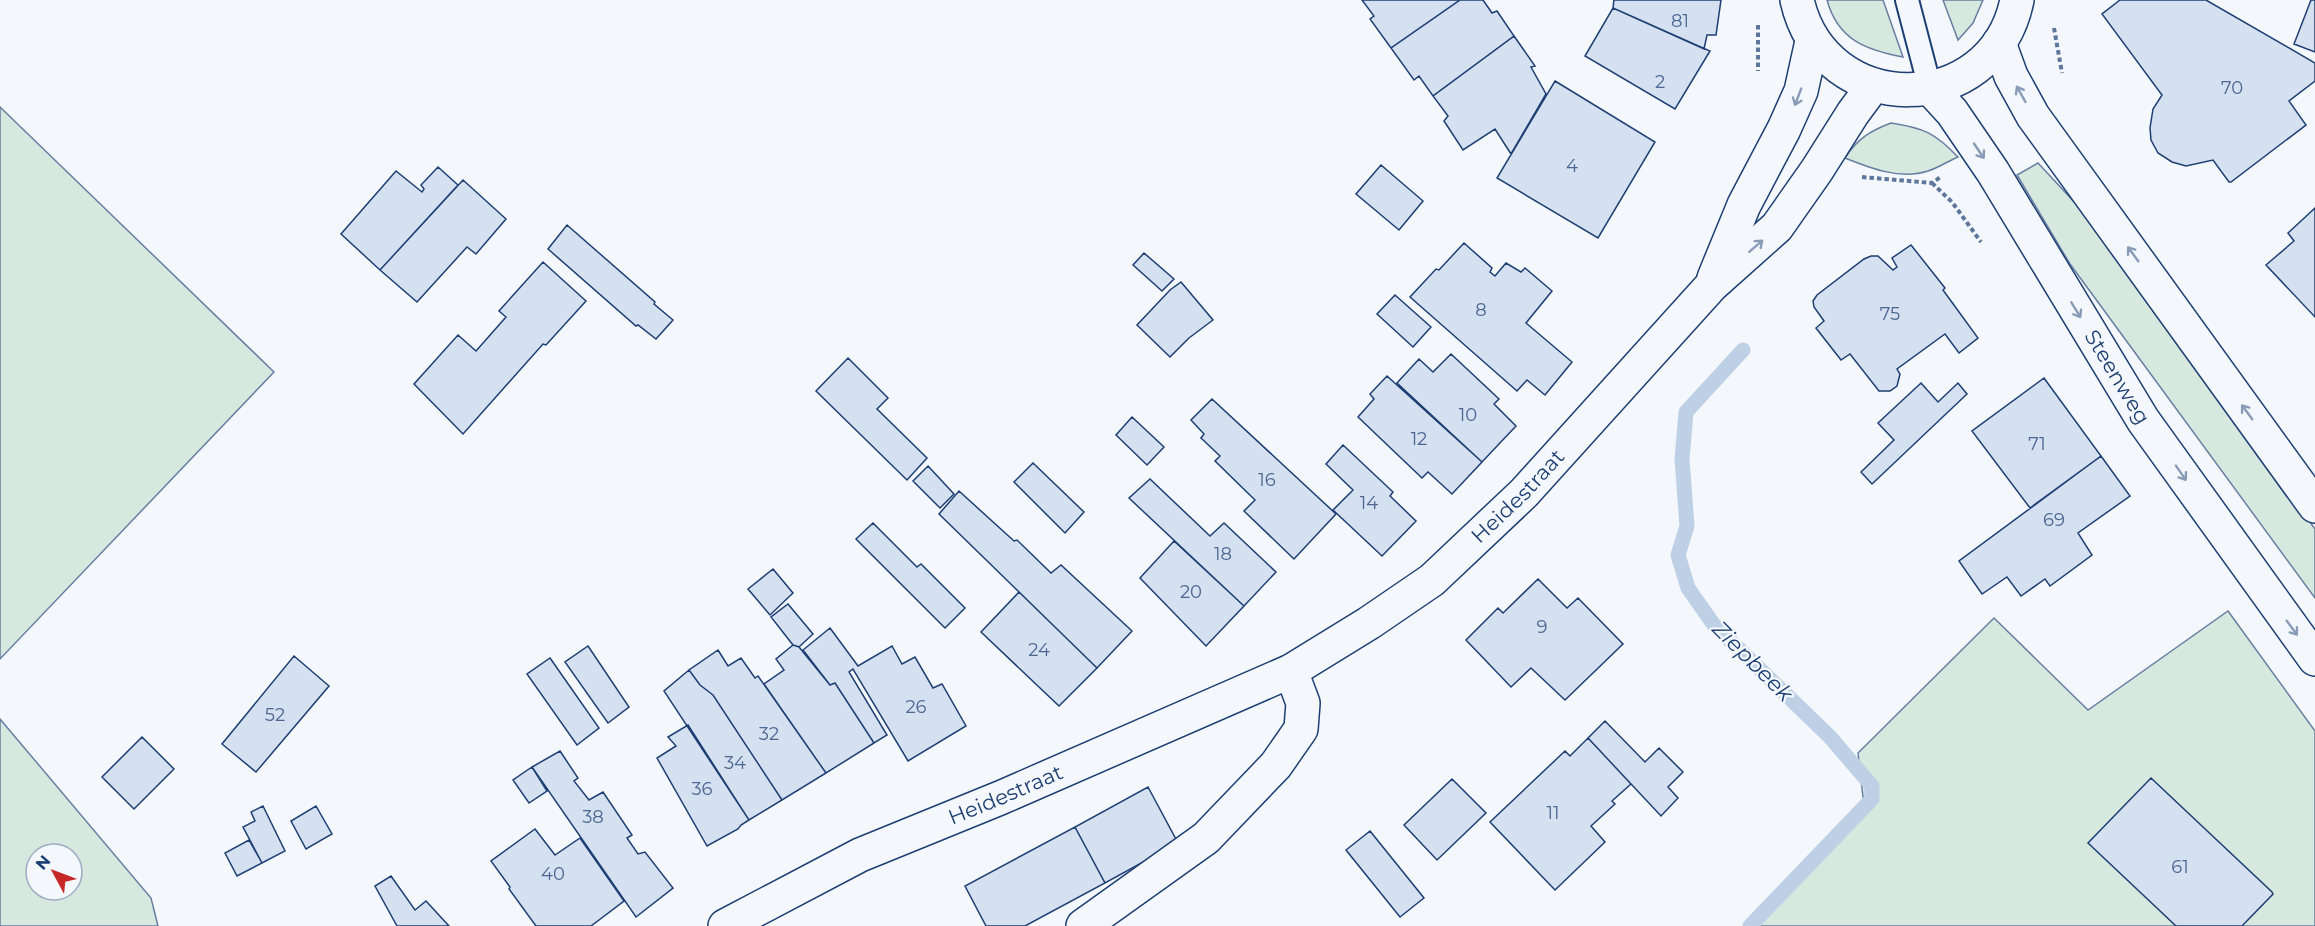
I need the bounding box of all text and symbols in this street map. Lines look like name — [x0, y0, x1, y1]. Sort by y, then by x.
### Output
house number: 81 — [1671, 10, 1689, 32]
house number: 2 — [1655, 71, 1665, 93]
house number: 70 — [2221, 77, 2243, 99]
one-way arrow — [2015, 86, 2027, 103]
one-way arrow — [1791, 87, 1802, 106]
one-way arrow — [1973, 142, 1985, 159]
house number: 4 — [1566, 155, 1578, 177]
one-way arrow — [1748, 239, 1763, 253]
one-way arrow — [2127, 246, 2139, 262]
house number: 8 — [1475, 299, 1487, 321]
one-way arrow — [2070, 301, 2082, 318]
house number: 75 — [1880, 303, 1900, 325]
street label: Steenweg — [2079, 325, 2156, 429]
house number: 10 — [1459, 404, 1477, 426]
one-way arrow — [2241, 404, 2253, 420]
house number: 12 — [1411, 428, 1427, 450]
house number: 71 — [2028, 433, 2046, 455]
street label: Heidestraat — [1466, 444, 1569, 548]
one-way arrow — [2175, 465, 2187, 481]
house number: 16 — [1258, 469, 1276, 491]
house number: 14 — [1360, 492, 1378, 514]
house number: 69 — [2043, 509, 2065, 531]
house number: 18 — [1214, 543, 1232, 565]
house number: 20 — [1180, 581, 1202, 603]
water label: Ziepbeek — [1706, 615, 1799, 708]
house number: 9 — [1537, 616, 1548, 638]
one-way arrow — [2286, 620, 2299, 636]
house number: 24 — [1028, 639, 1050, 661]
house number: 26 — [905, 696, 927, 718]
house number: 52 — [265, 704, 285, 726]
house number: 32 — [759, 723, 779, 745]
house number: 34 — [724, 752, 746, 774]
street label: Heidestraat — [944, 759, 1067, 830]
house number: 36 — [691, 778, 713, 800]
house number: 11 — [1547, 802, 1560, 824]
house number: 38 — [582, 806, 604, 828]
north arrow — [24, 842, 84, 902]
text: N — [32, 851, 54, 874]
house number: 61 — [2171, 856, 2189, 878]
house number: 40 — [541, 863, 565, 885]

